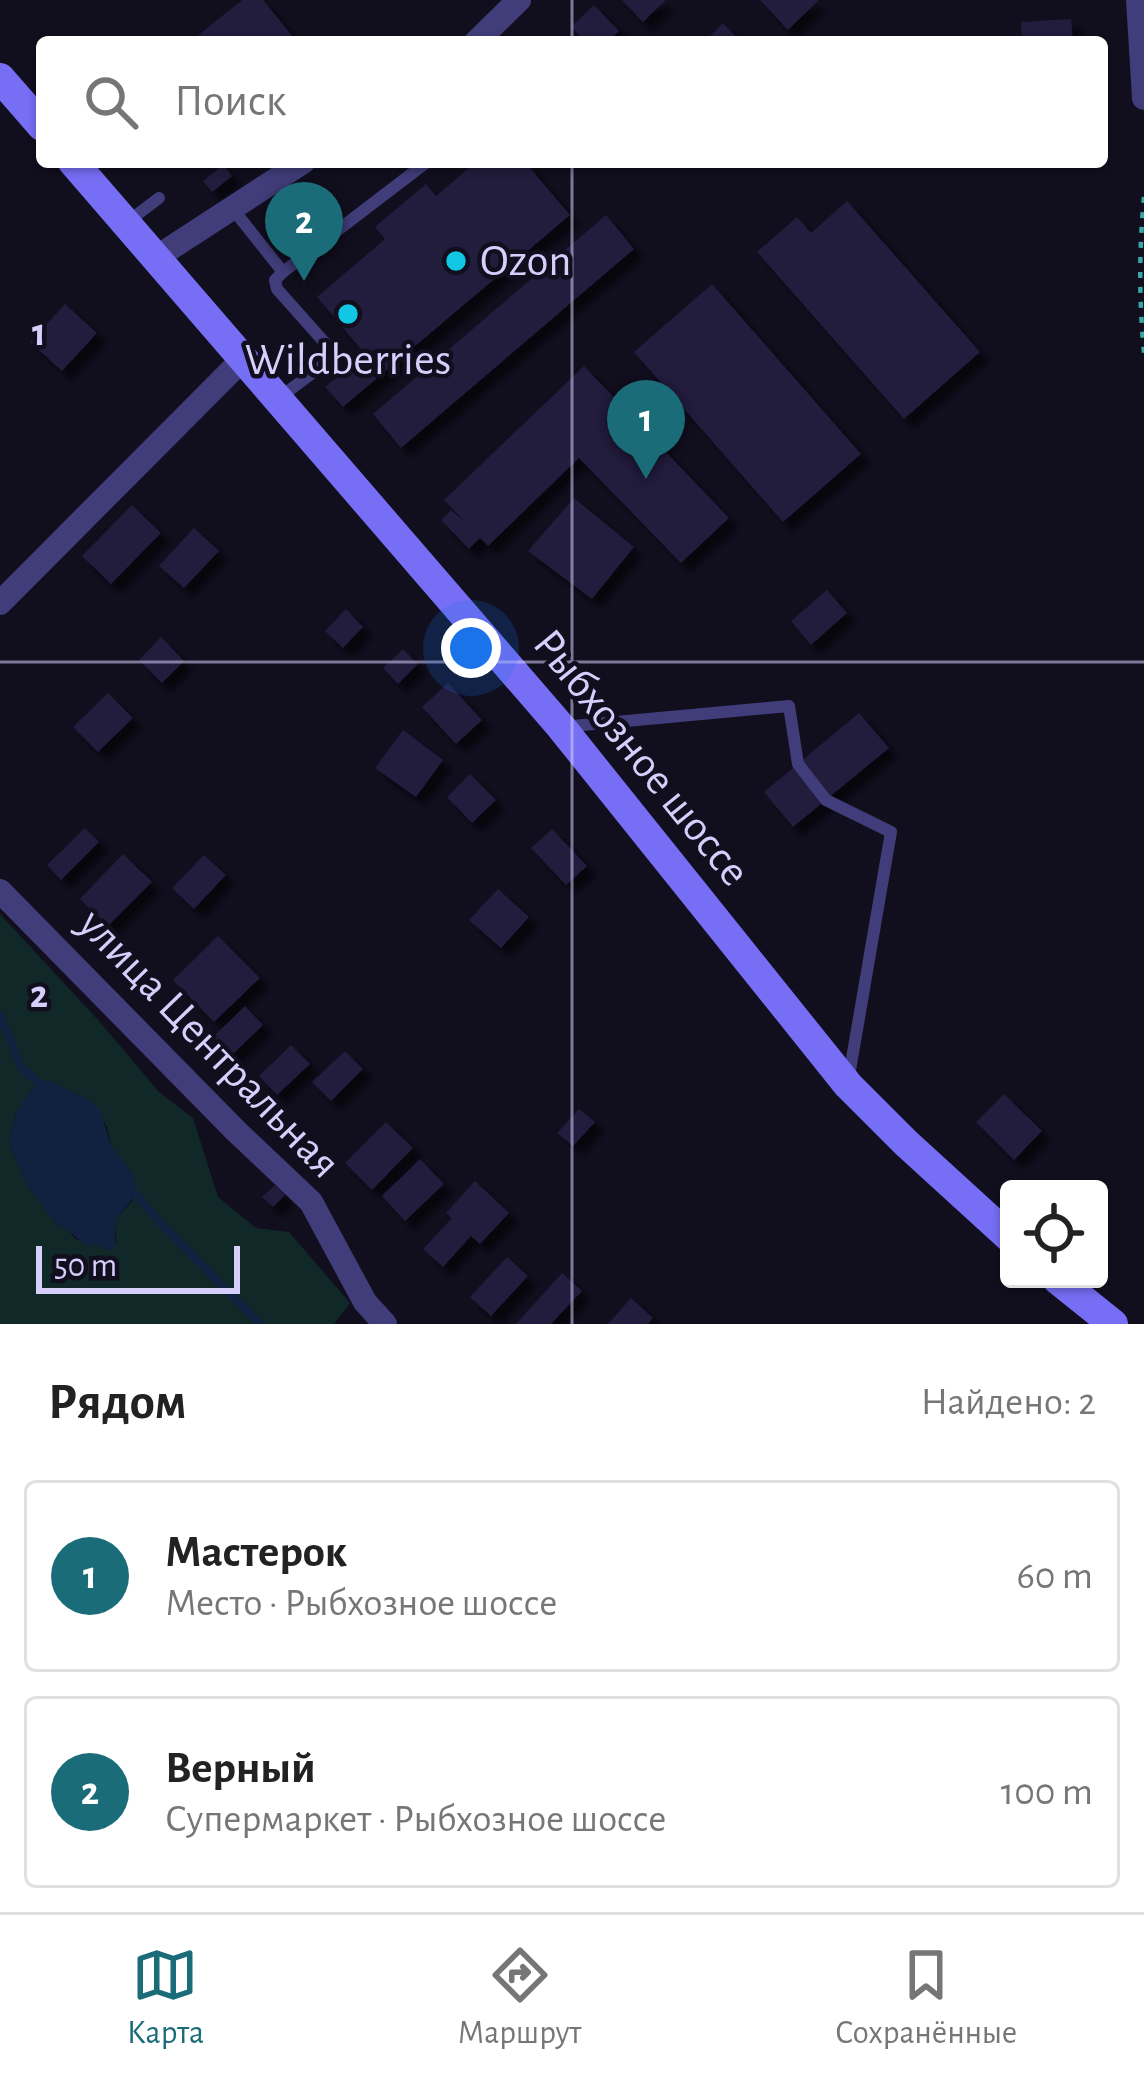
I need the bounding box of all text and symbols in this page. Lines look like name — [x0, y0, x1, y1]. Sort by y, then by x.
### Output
search box — [36, 36, 1108, 168]
icon: search — [78, 69, 144, 135]
text: Поиск — [174, 79, 286, 124]
pin: 2 — [265, 182, 343, 281]
place label: Ozon — [480, 239, 571, 284]
marker: Ozon — [443, 248, 469, 274]
marker: Wildberries — [335, 301, 361, 327]
text: 1 — [32, 314, 46, 353]
place label: Wildberries — [245, 338, 451, 383]
pin: 1 — [607, 380, 685, 479]
your location — [441, 618, 501, 678]
street label: Рыбхозное шоссе — [524, 621, 758, 895]
street label: улица Центральная — [69, 900, 348, 1187]
text: 2 — [30, 976, 48, 1015]
map controls — [1000, 1180, 1108, 1288]
button: locate — [1000, 1180, 1108, 1288]
scale bar — [36, 1240, 240, 1293]
text: 50 m — [54, 1250, 117, 1283]
text: Рядом — [48, 1377, 187, 1428]
text: Найдено: 2 — [921, 1383, 1096, 1422]
text: Мастерок — [165, 1530, 347, 1575]
text: 1 — [83, 1557, 97, 1596]
text: 60 m — [1016, 1557, 1093, 1596]
text: Место · Рыбхозное шоссе — [165, 1584, 558, 1623]
text: Верный — [165, 1746, 316, 1791]
text: 2 — [81, 1773, 99, 1812]
text: 100 m — [1001, 1773, 1093, 1812]
text: Супермаркет · Рыбхозное шоссе — [165, 1800, 666, 1839]
tab: Карта — [127, 1942, 204, 2054]
tab: Маршрут — [458, 1942, 581, 2054]
tab: Сохранённые — [835, 1942, 1017, 2054]

